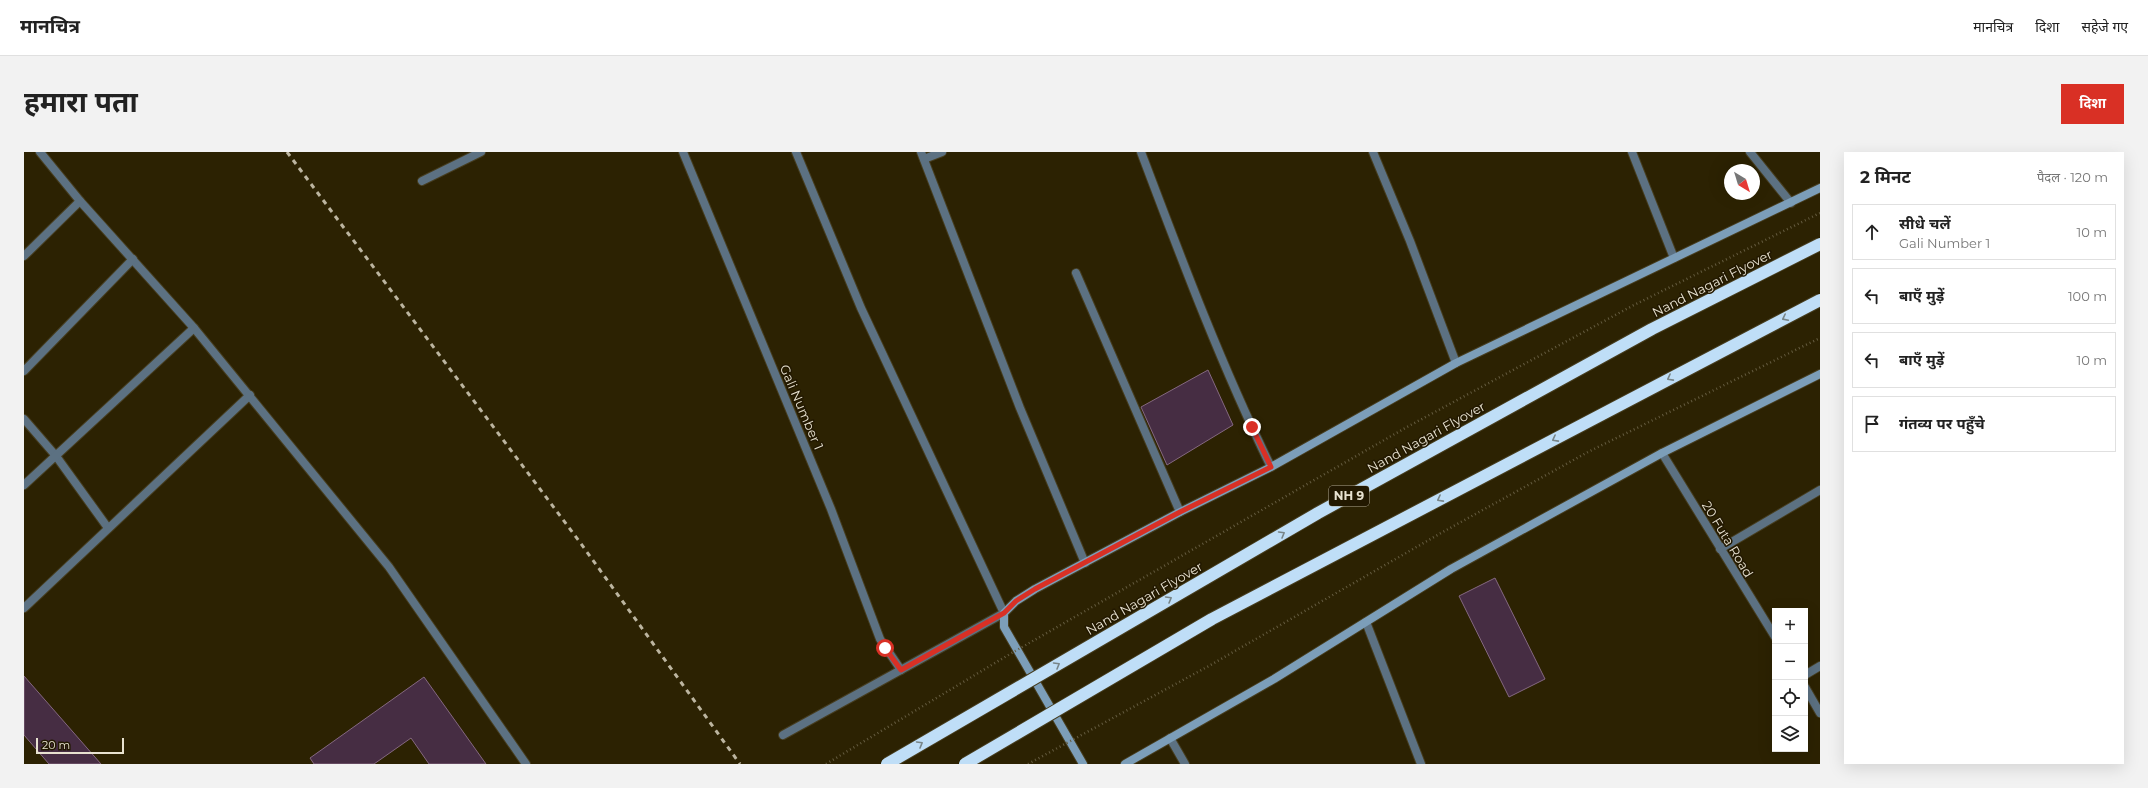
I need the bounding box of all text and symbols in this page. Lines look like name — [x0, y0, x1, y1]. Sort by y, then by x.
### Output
text: मानचित्र — [20, 15, 80, 38]
text: मानचित्र — [1973, 18, 2013, 36]
text: दिशा — [2035, 18, 2059, 36]
text: सहेजे गए — [2081, 18, 2128, 36]
button: दिशा — [2061, 84, 2124, 124]
text: हमारा पता — [24, 85, 138, 119]
north arrow — [1724, 164, 1760, 200]
text: 2 मिनट — [1860, 167, 1911, 187]
text: पैदल · 120 m — [2037, 169, 2108, 185]
text: सीधे चलें — [1899, 214, 1951, 233]
icon: ahead — [1861, 221, 1883, 243]
text: 10 m — [2077, 224, 2107, 240]
text: Gali Number 1 — [1899, 235, 1990, 251]
street label: Nand Nagari Flyover — [1649, 246, 1775, 320]
icon: left — [1861, 285, 1883, 307]
text: बाएँ मुड़ें — [1899, 286, 1944, 305]
text: 100 m — [2068, 288, 2107, 304]
one-way arrow — [1782, 313, 1790, 321]
icon: left — [1861, 349, 1883, 371]
text: बाएँ मुड़ें — [1899, 350, 1944, 369]
text: 10 m — [2077, 352, 2107, 368]
street label: Gali Number 1 — [777, 362, 827, 452]
one-way arrow — [1667, 373, 1674, 380]
street label: Nand Nagari Flyover — [1364, 398, 1488, 476]
icon: arrive — [1861, 413, 1883, 435]
text: गंतव्य पर पहुँचे — [1899, 414, 1985, 433]
route end — [1243, 418, 1261, 436]
one-way arrow — [1552, 434, 1559, 441]
road number: NH 9 — [1329, 486, 1369, 506]
one-way arrow — [1437, 495, 1444, 502]
street label: 20 Futa Road — [1699, 498, 1757, 580]
one-way arrow — [1277, 532, 1285, 539]
street label: Nand Nagari Flyover — [1083, 558, 1205, 638]
one-way arrow — [1165, 597, 1172, 604]
map controls — [1772, 608, 1808, 752]
button: + — [1772, 608, 1808, 644]
route start — [876, 639, 894, 657]
button: − — [1772, 644, 1808, 680]
one-way arrow — [1053, 662, 1060, 669]
button: locate — [1772, 680, 1808, 716]
button: layers — [1772, 716, 1808, 752]
scale bar — [36, 736, 124, 755]
text: 20 m — [42, 738, 70, 752]
one-way arrow — [916, 742, 923, 749]

